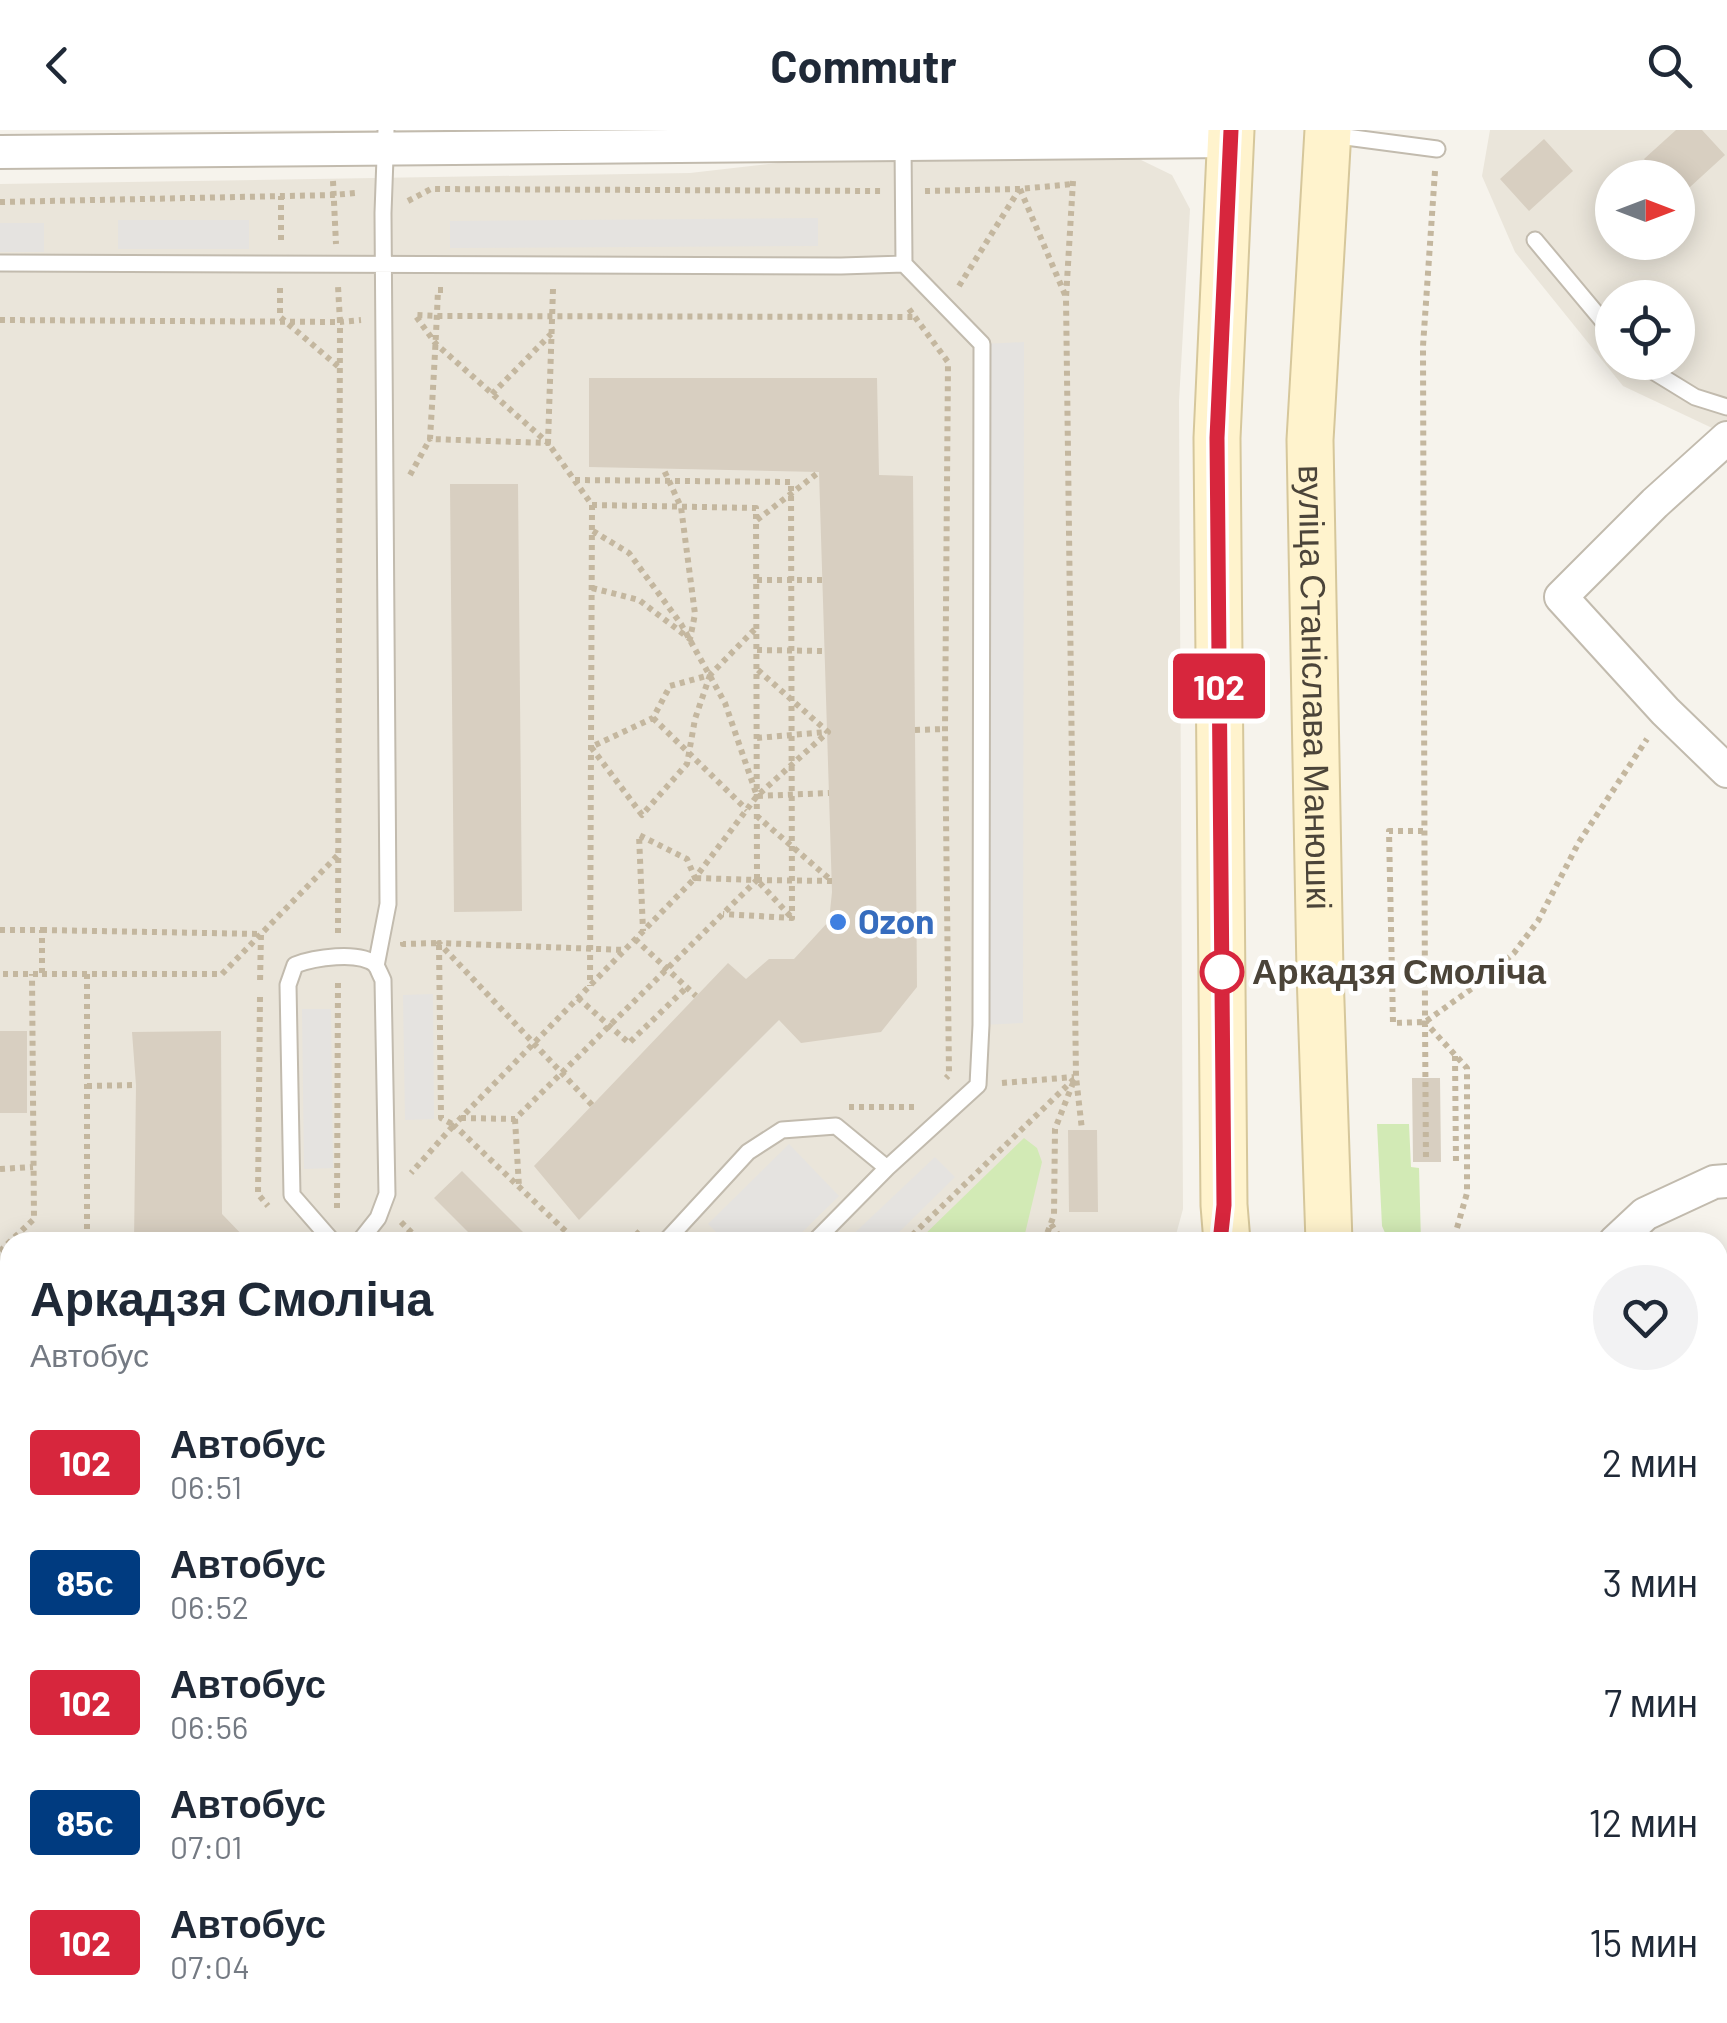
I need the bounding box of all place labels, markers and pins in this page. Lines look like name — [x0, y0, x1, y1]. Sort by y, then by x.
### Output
place label: Ozon — [858, 899, 934, 941]
marker: Ozon — [827, 911, 849, 933]
place label: Аркадзя Смоліча — [1252, 949, 1547, 991]
marker: Аркадзя Смоліча — [1201, 951, 1243, 993]

